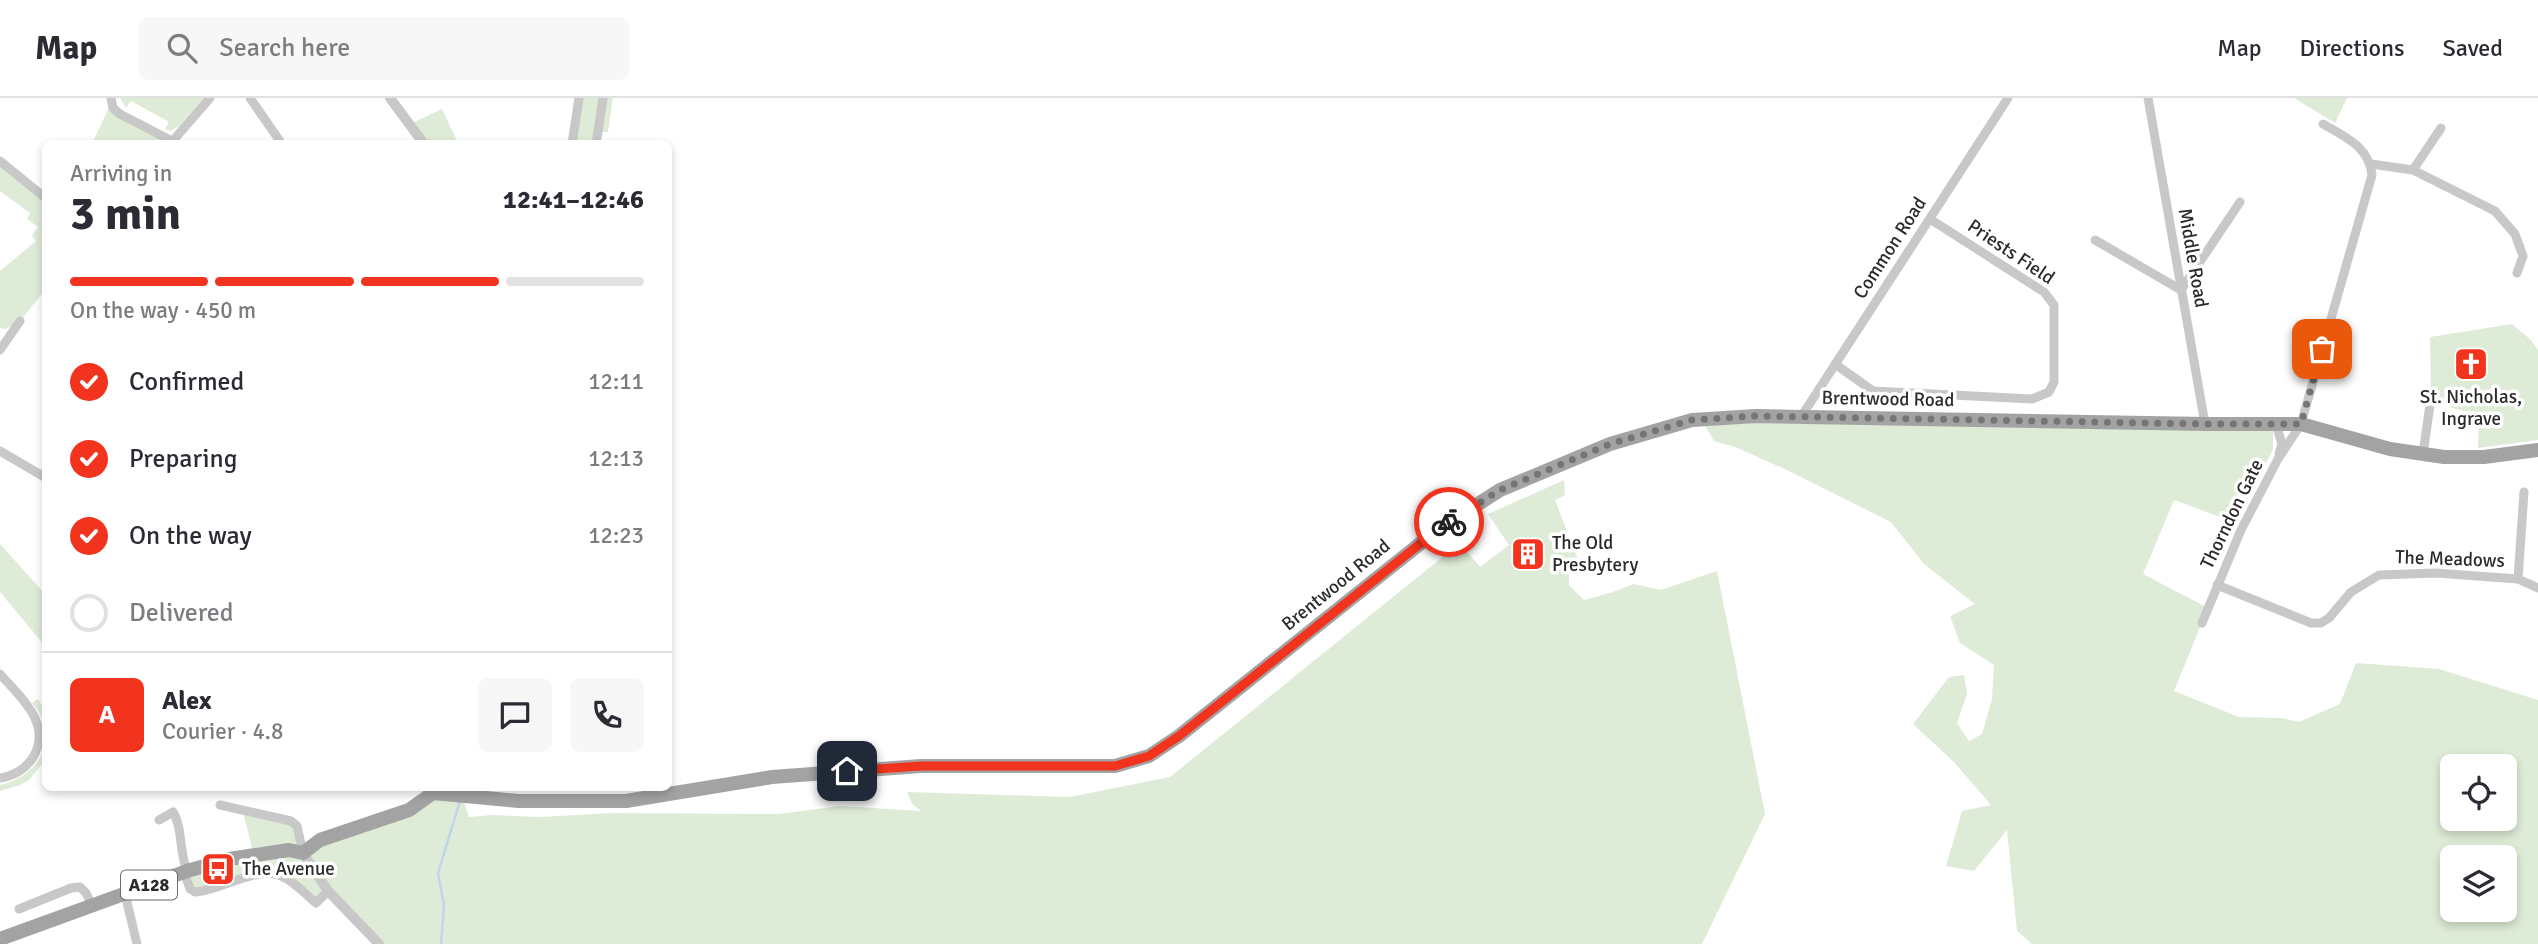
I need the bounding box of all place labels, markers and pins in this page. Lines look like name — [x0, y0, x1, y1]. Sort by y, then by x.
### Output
pin — [2292, 319, 2352, 379]
church icon: St. Nicholas, Ingrave — [2452, 345, 2490, 383]
place label: St. Nicholas, Ingrave — [2420, 385, 2522, 431]
place label: The Old Presbytery — [1552, 531, 1639, 577]
building icon: The Old Presbytery — [1509, 535, 1547, 573]
pin — [817, 741, 877, 801]
bus stop icon: The Avenue — [199, 850, 237, 888]
place label: The Avenue — [242, 857, 335, 881]

